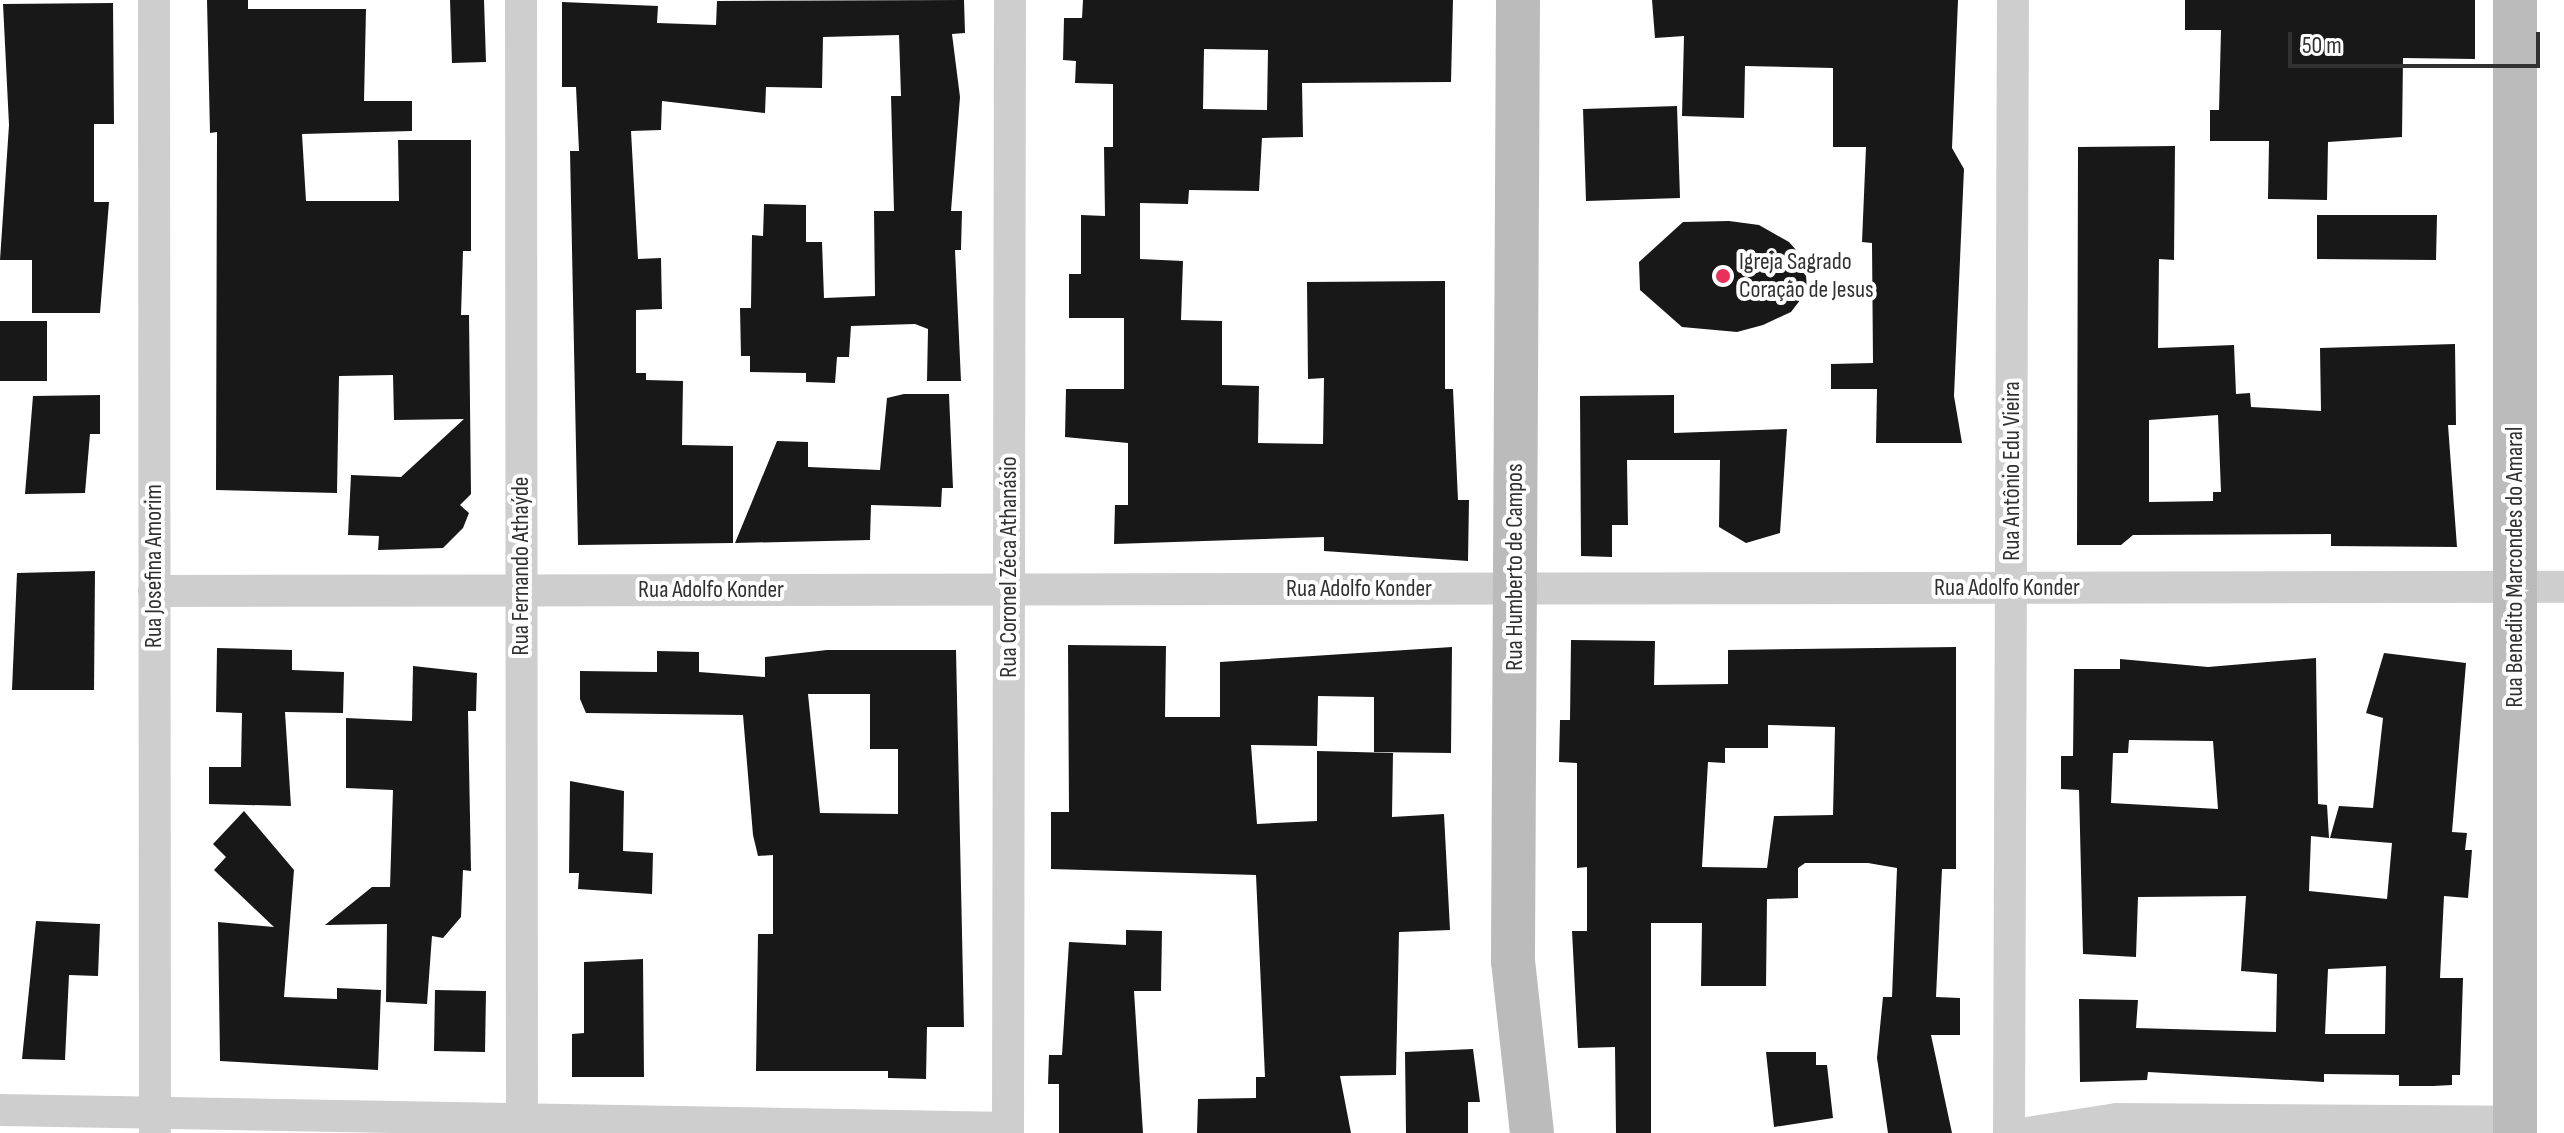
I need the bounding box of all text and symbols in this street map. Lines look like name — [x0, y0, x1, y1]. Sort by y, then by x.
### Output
scale bar — [2292, 16, 2544, 66]
text: 50 m — [2302, 31, 2342, 60]
place label: Igreja Sagrado Coração de Jesus — [1739, 248, 1874, 304]
marker: Igreja Sagrado Coração de Jesus — [1714, 267, 1732, 285]
street label: Rua Antônio Edu Vieira — [1998, 381, 2026, 561]
street label: Rua Benedito Marcondes do Amaral — [2501, 427, 2529, 707]
street label: Rua Coronel Zéca Athanásio — [995, 456, 1023, 678]
street label: Rua Humberto de Campos — [1501, 463, 1529, 671]
street label: Rua Fernando Athaýde — [507, 477, 535, 655]
street label: Rua Josefina Amorim — [140, 484, 168, 648]
street label: Rua Adolfo Konder — [1934, 574, 2080, 602]
street label: Rua Adolfo Konder — [1286, 575, 1432, 603]
street label: Rua Adolfo Konder — [638, 576, 784, 604]

